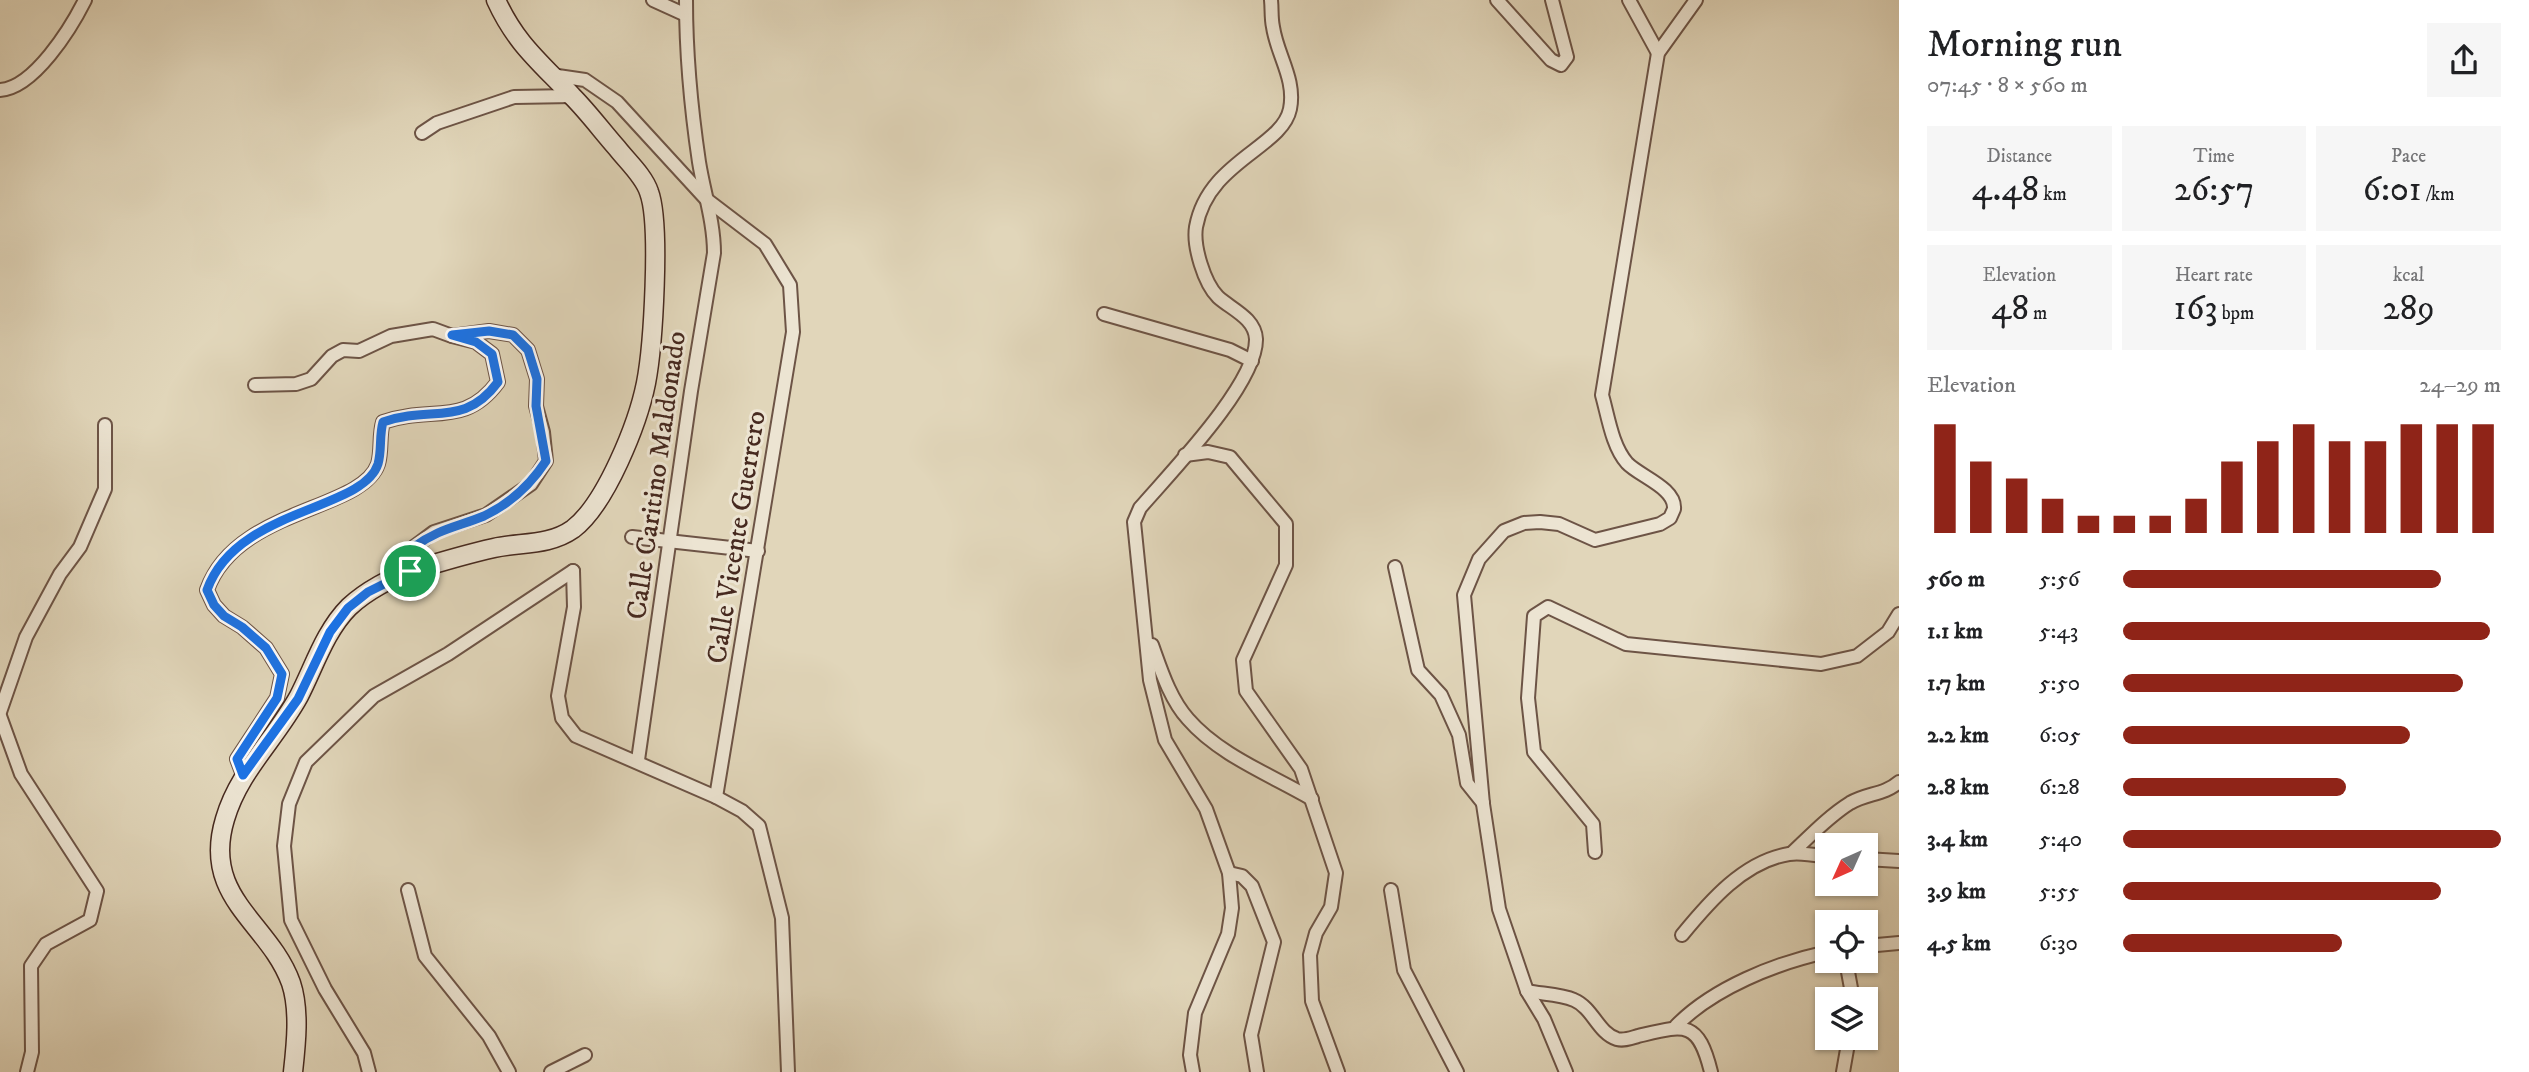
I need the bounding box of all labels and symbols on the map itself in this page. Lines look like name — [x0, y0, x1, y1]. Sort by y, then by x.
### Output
street label: Calle Caritino Maldonado — [619, 329, 694, 622]
street label: Calle Vicente Guerrero — [699, 408, 774, 666]
pin — [380, 541, 440, 601]
north arrow — [1815, 833, 1878, 896]

